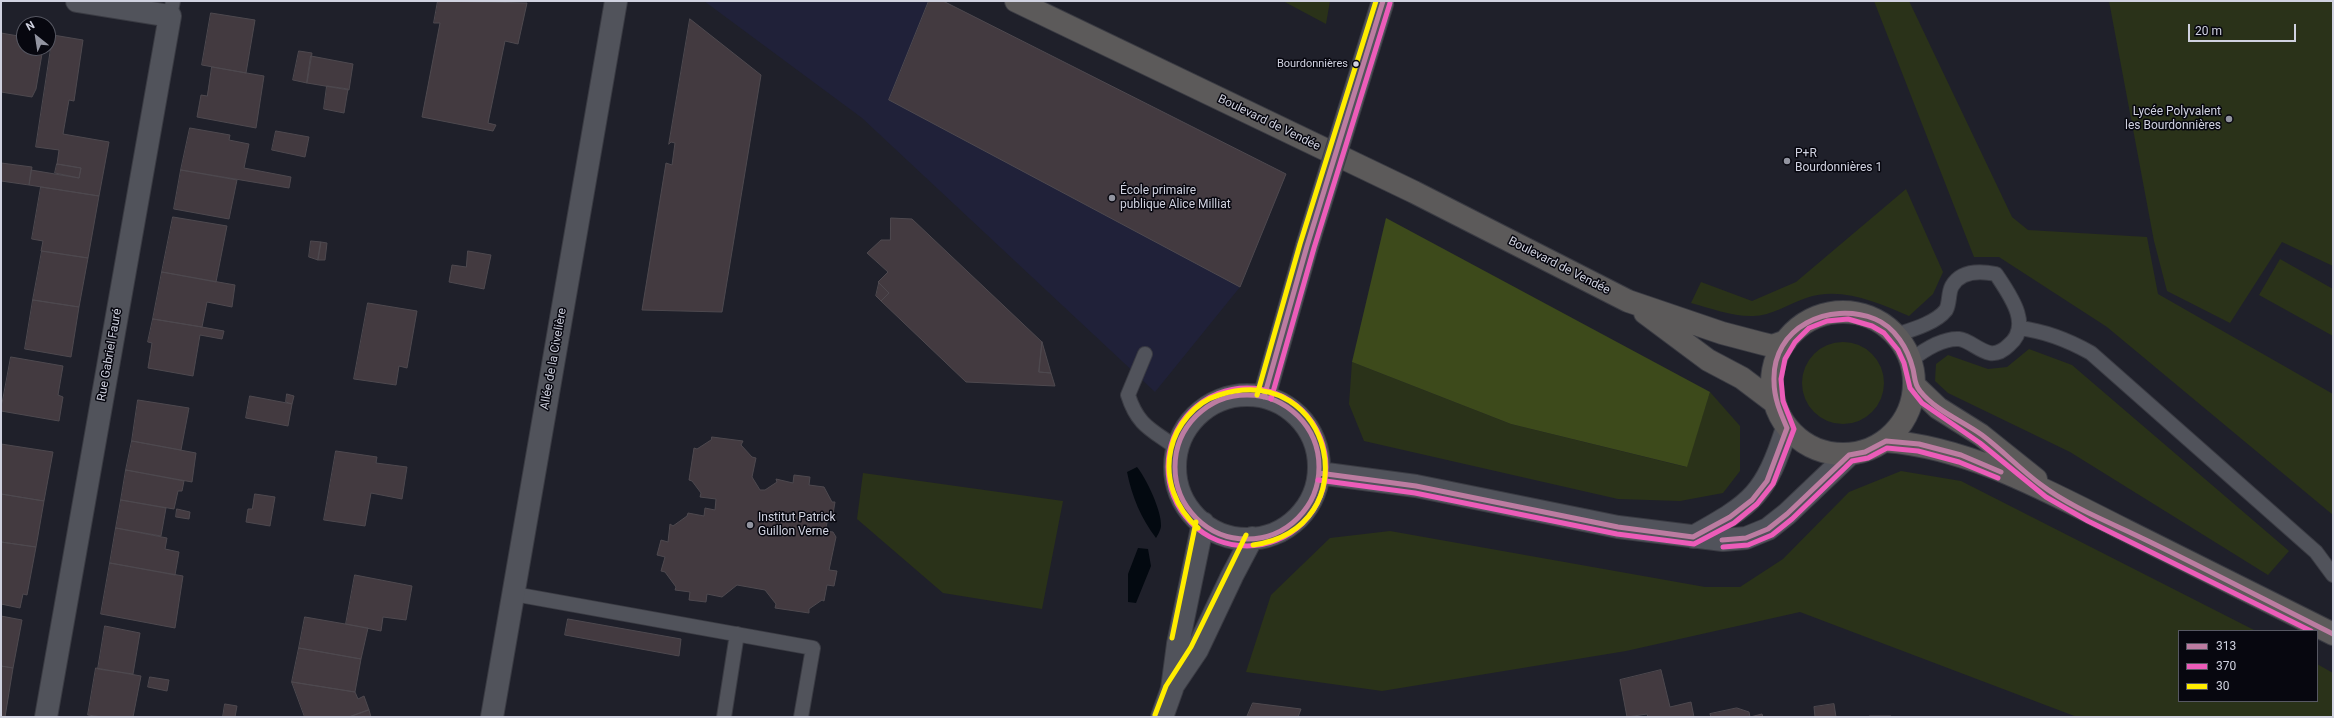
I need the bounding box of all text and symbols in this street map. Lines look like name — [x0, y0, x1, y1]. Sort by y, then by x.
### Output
north arrow — [16, 16, 56, 56]
scale bar — [2190, 16, 2298, 42]
text: N — [24, 18, 37, 34]
text: 20 m — [2195, 24, 2222, 38]
place label: Bourdonnières — [1277, 57, 1348, 71]
marker: Bourdonnières — [1351, 59, 1361, 69]
street label: Boulevard de Vendée — [1215, 92, 1323, 154]
place label: Lycée Polyvalent les Bourdonnières — [2125, 105, 2221, 133]
marker: Lycée Polyvalent les Bourdonnières — [2224, 114, 2234, 124]
place label: P+R Bourdonnières 1 — [1795, 147, 1882, 175]
marker: P+R Bourdonnières 1 — [1782, 156, 1792, 166]
place label: École primaire publique Alice Milliat — [1120, 184, 1231, 212]
marker: École primaire publique Alice Milliat — [1107, 193, 1117, 203]
street label: Boulevard de Vendée — [1506, 234, 1612, 298]
street label: Allée de la Civelière — [538, 307, 570, 411]
street label: Rue Gabriel Fauré — [95, 308, 125, 402]
place label: Institut Patrick Guillon Verne — [758, 511, 836, 539]
marker: Institut Patrick Guillon Verne — [745, 520, 755, 530]
legend — [2178, 630, 2318, 702]
text: 313 — [2216, 639, 2236, 653]
text: 370 — [2216, 659, 2236, 673]
text: 30 — [2216, 679, 2230, 693]

